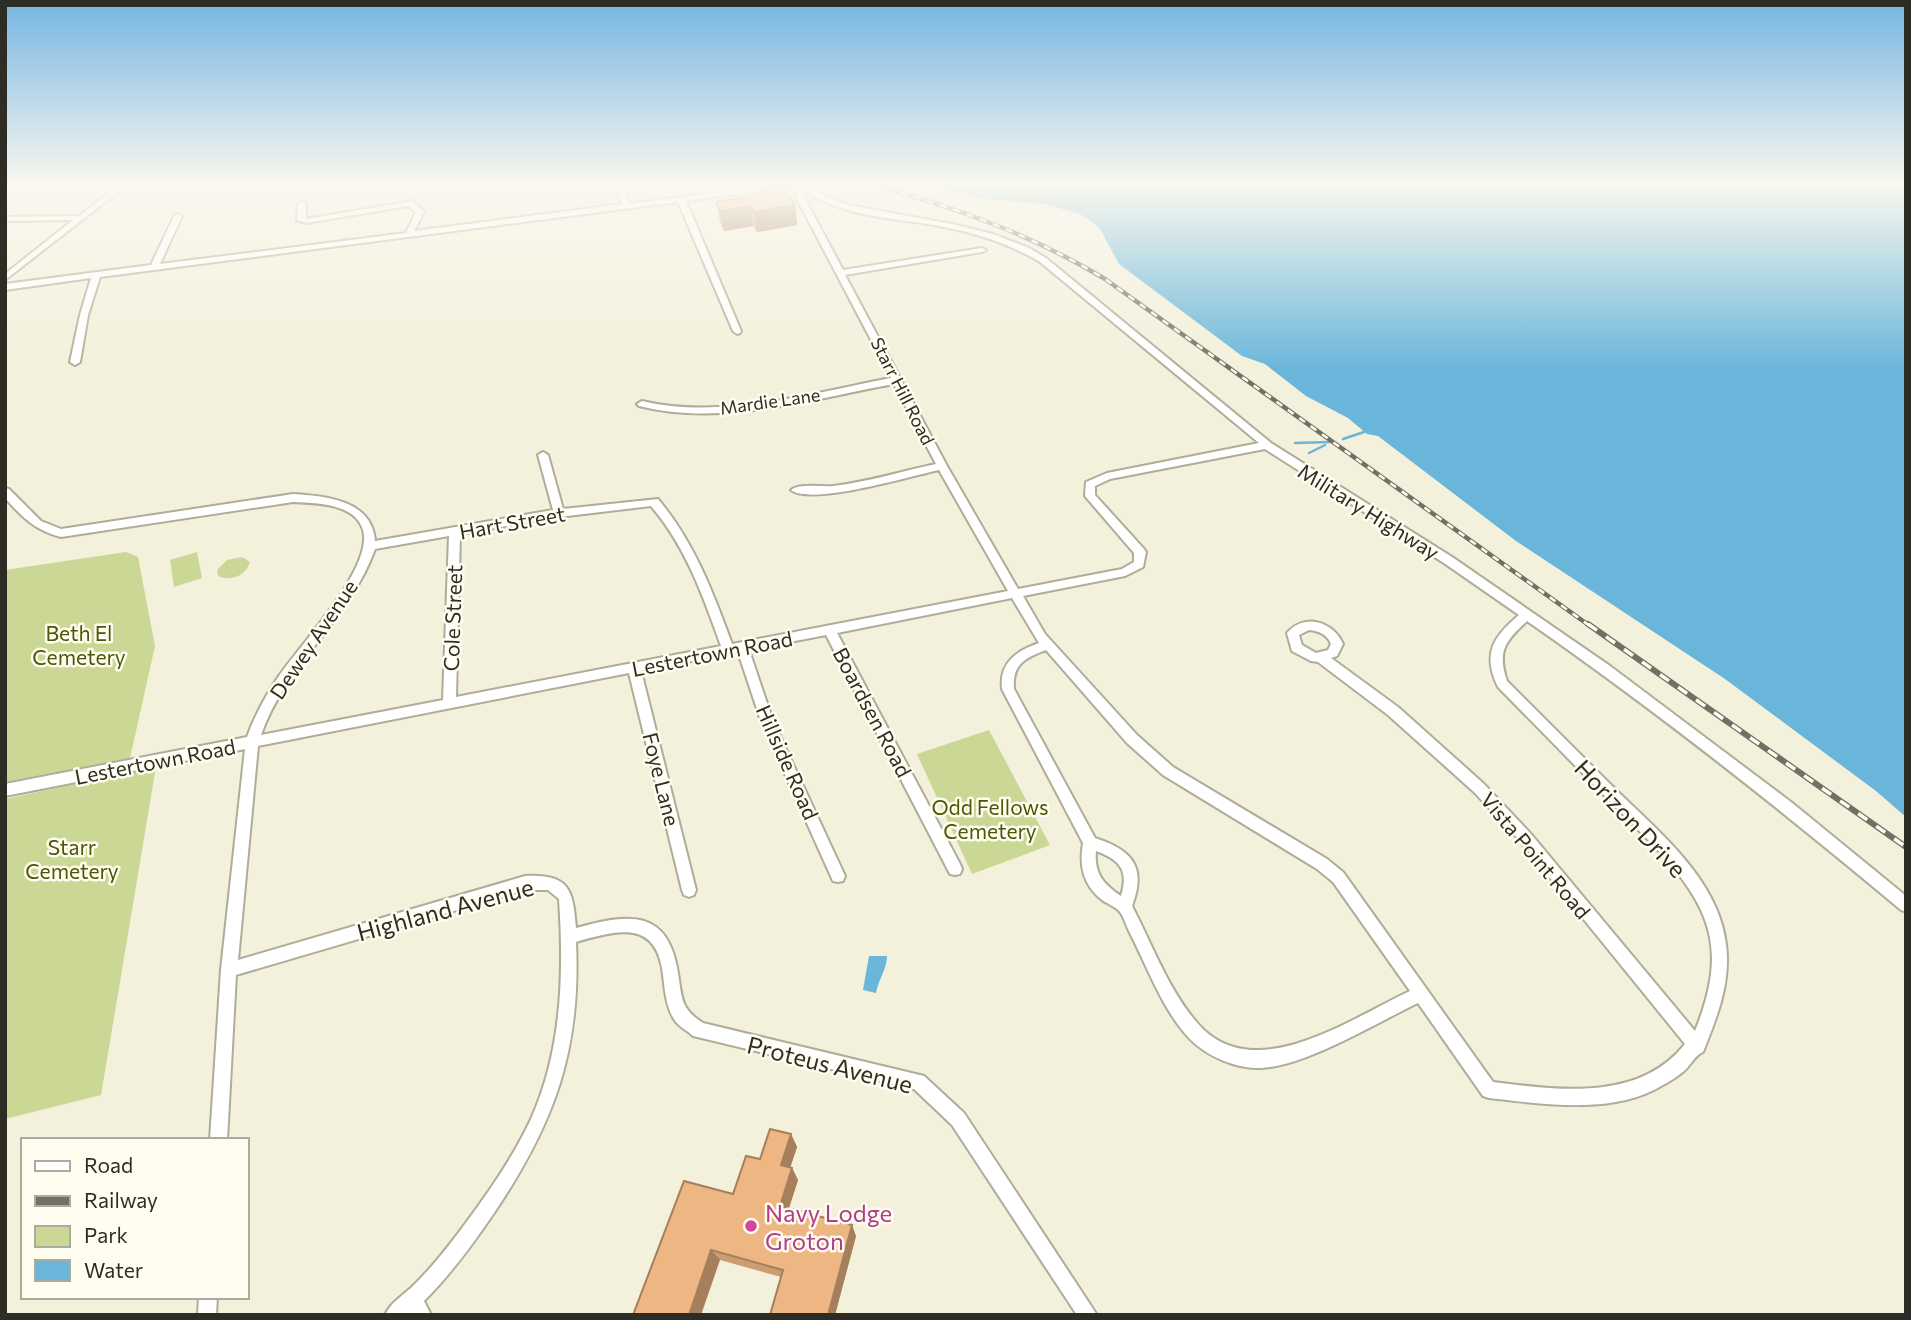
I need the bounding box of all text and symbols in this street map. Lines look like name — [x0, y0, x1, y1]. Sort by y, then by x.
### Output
street label: Starr Hill Road — [866, 334, 940, 448]
street label: Mardie Lane — [719, 383, 821, 419]
street label: Military Highway — [1294, 458, 1444, 564]
street label: Hart Street — [457, 500, 567, 544]
street label: Cole Street — [438, 564, 466, 672]
street label: Dewey Avenue — [264, 575, 362, 703]
park label: Beth El Cemetery — [32, 620, 126, 669]
street label: Lestertown Road — [630, 625, 794, 681]
street label: Boardsen Road — [828, 643, 918, 781]
street label: Hillside Road — [752, 701, 824, 823]
street label: Foye Lane — [638, 730, 686, 828]
street label: Lestertown Road — [73, 733, 237, 789]
street label: Horizon Drive — [1569, 753, 1693, 883]
street label: Vista Point Road — [1476, 787, 1596, 923]
park label: Odd Fellows Cemetery — [931, 794, 1049, 843]
park label: Starr Cemetery — [25, 834, 119, 883]
street label: Highland Avenue — [353, 871, 537, 947]
street label: Proteus Avenue — [744, 1029, 916, 1099]
legend — [21, 1138, 248, 1299]
text: Road — [84, 1152, 133, 1177]
text: Railway — [84, 1187, 158, 1212]
place label: Navy Lodge Groton — [765, 1198, 892, 1255]
marker: Navy Lodge Groton — [743, 1218, 759, 1234]
text: Park — [84, 1222, 128, 1247]
text: Water — [84, 1257, 143, 1282]

